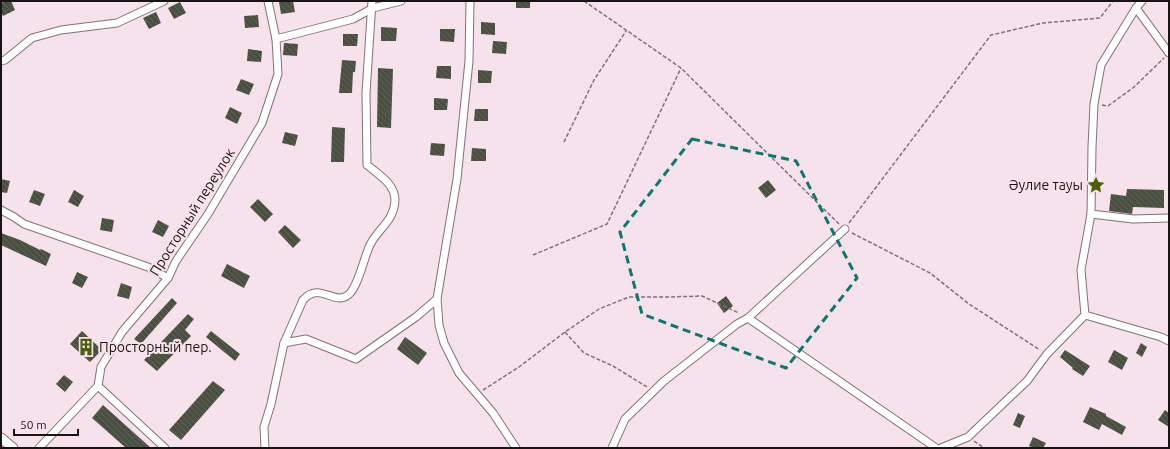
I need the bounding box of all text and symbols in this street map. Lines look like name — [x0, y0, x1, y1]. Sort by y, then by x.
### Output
street label: Просторный переулок — [146, 145, 238, 279]
place icon: Әулие тауы — [1086, 175, 1106, 195]
place label: Әулие тауы — [1009, 177, 1083, 193]
building icon: Просторный пер. — [76, 337, 96, 357]
place label: Просторный пер. — [99, 339, 212, 355]
scale bar — [14, 411, 78, 437]
text: 50 m — [20, 418, 47, 431]

